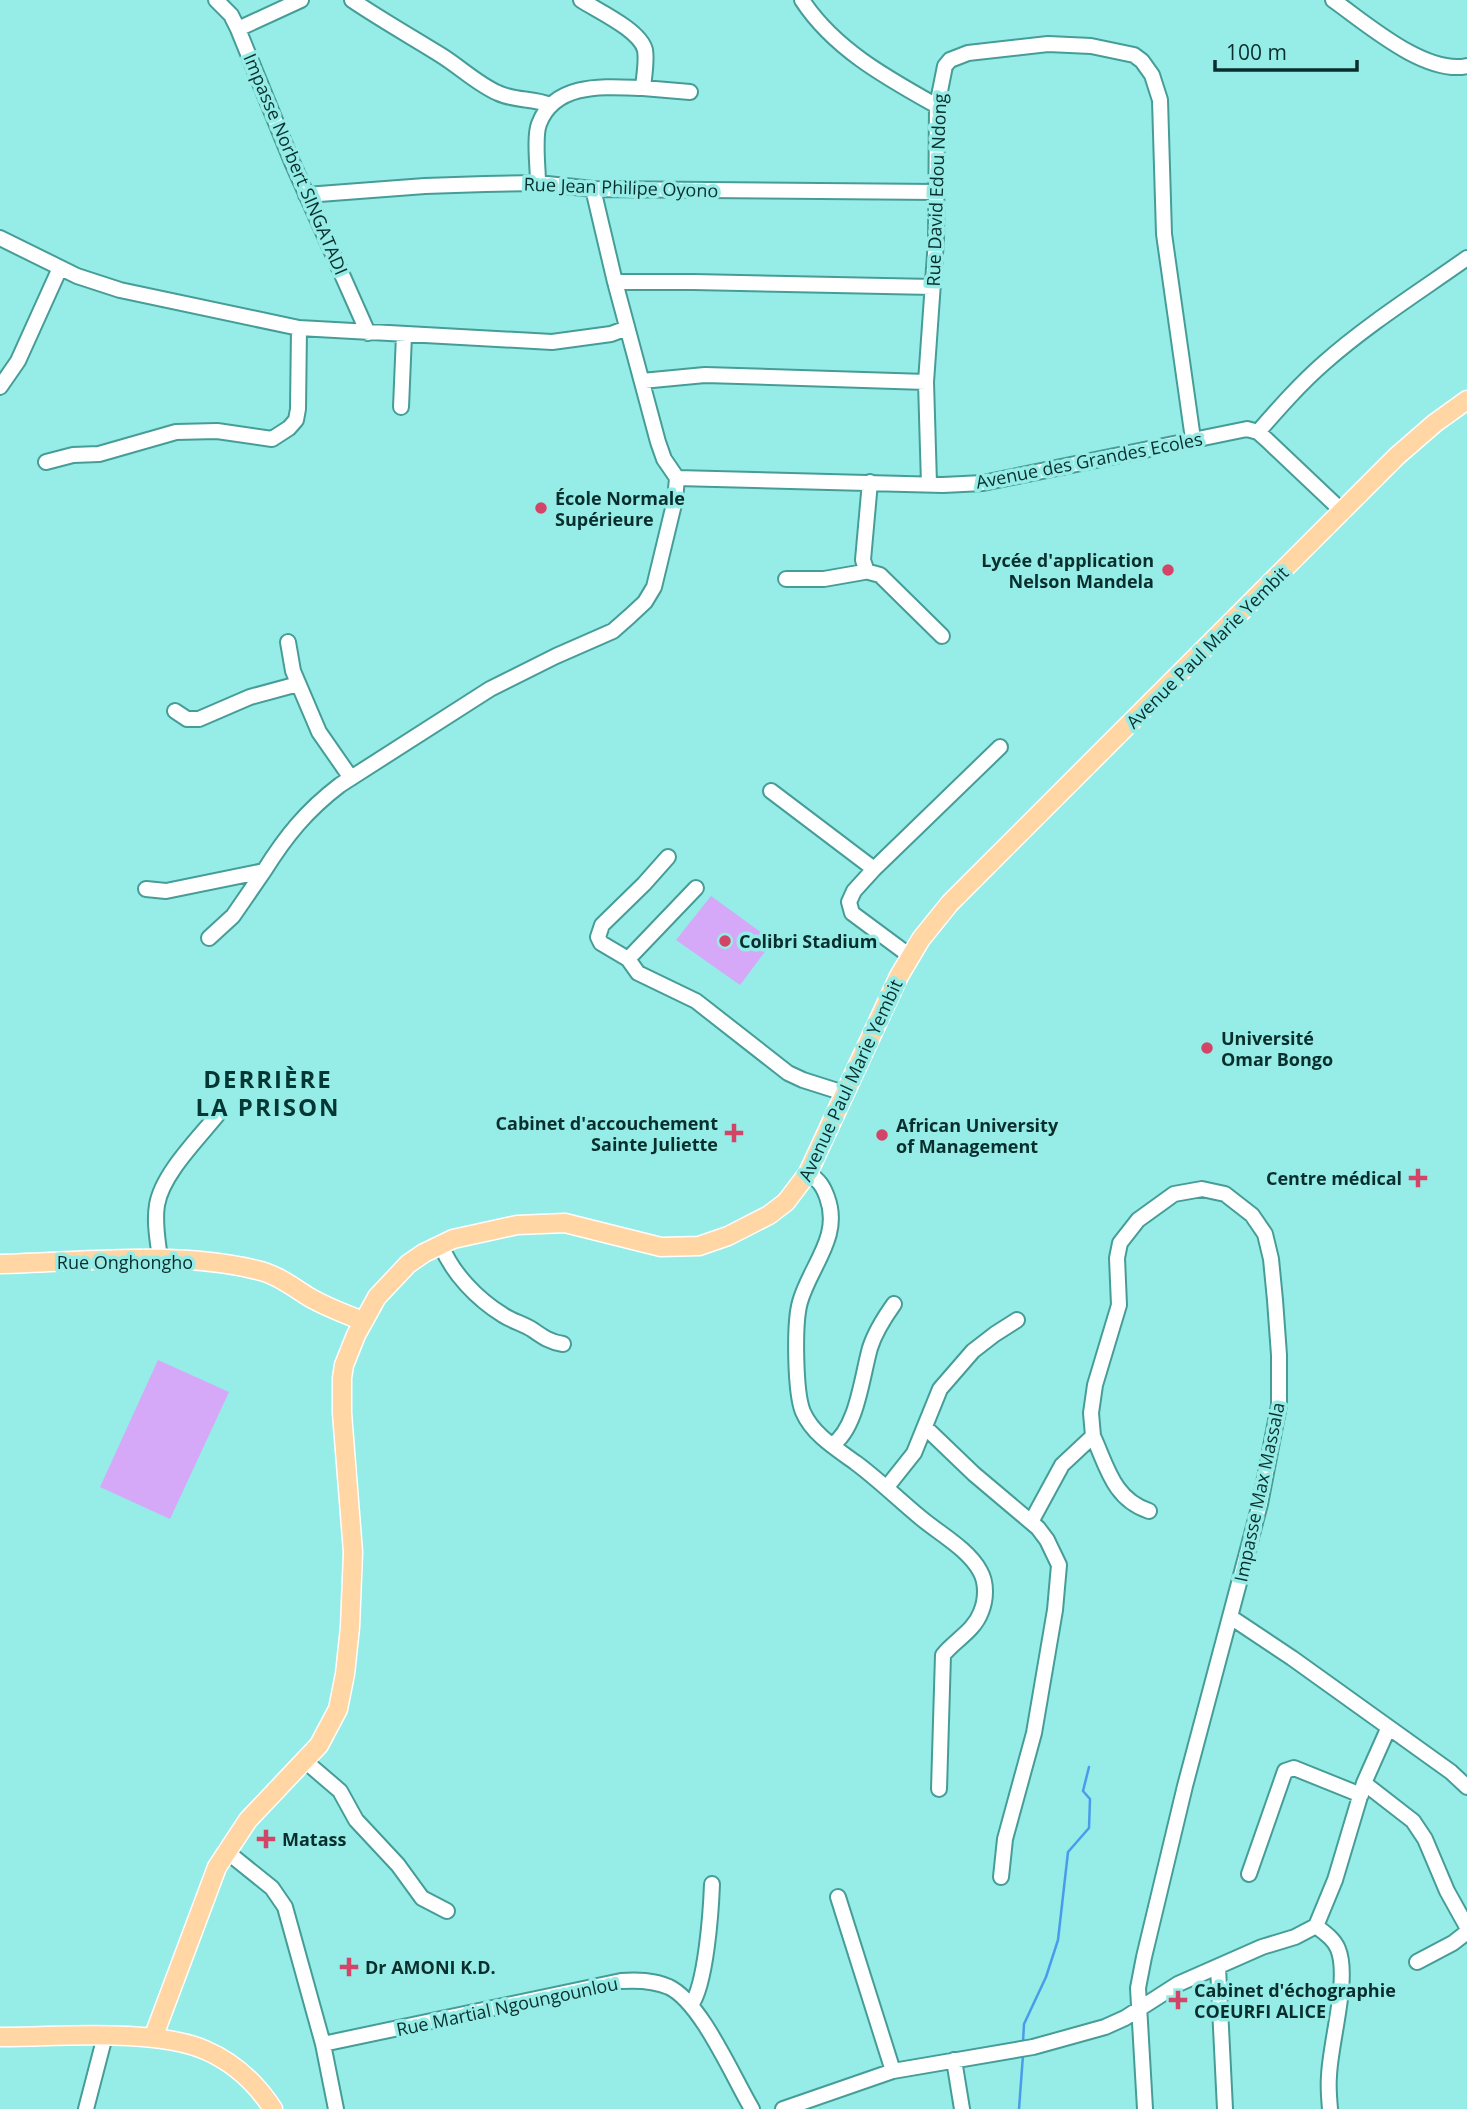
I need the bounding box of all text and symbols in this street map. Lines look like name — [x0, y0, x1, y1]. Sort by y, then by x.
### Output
scale bar — [1215, 28, 1357, 72]
text: 100 m — [1226, 38, 1287, 66]
street label: Impasse Norbert SINGATADI — [238, 50, 354, 278]
street label: Rue David Edou Ndong — [921, 93, 951, 287]
street label: Rue Jean Philipe Oyono — [523, 172, 719, 202]
street label: Avenue des Grandes Ecoles — [974, 426, 1204, 494]
place label: École Normale Supérieure — [555, 486, 685, 531]
marker: École Normale Supérieure — [533, 500, 549, 516]
place label: Lycée d'application Nelson Mandela — [981, 548, 1154, 593]
street label: Avenue Paul Marie Yembit — [1121, 561, 1293, 733]
marker: Lycée d'application Nelson Mandela — [1160, 562, 1176, 578]
place label: Colibri Stadium — [739, 929, 877, 953]
marker: Colibri Stadium — [717, 933, 733, 949]
street label: Avenue Paul Marie Yembit — [793, 975, 907, 1185]
place label: Université Omar Bongo — [1221, 1026, 1333, 1071]
marker: Université Omar Bongo — [1199, 1040, 1215, 1056]
district label: DERRIÈRE LA PRISON — [195, 1062, 341, 1123]
place label: Cabinet d'accouchement Sainte Juliette — [496, 1111, 718, 1156]
place label: African University of Management — [896, 1113, 1059, 1158]
marker: Cabinet d'accouchement Sainte Juliette — [724, 1123, 744, 1143]
marker: African University of Management — [874, 1127, 890, 1143]
place label: Centre médical — [1266, 1166, 1402, 1190]
marker: Centre médical — [1408, 1168, 1428, 1188]
street label: Rue Onghongho — [57, 1250, 193, 1274]
street label: Impasse Max Massala — [1228, 1400, 1290, 1584]
place label: Matass — [282, 1827, 346, 1851]
marker: Matass — [256, 1829, 276, 1849]
place label: Dr AMONI K.D. — [365, 1955, 496, 1979]
marker: Dr AMONI K.D. — [339, 1957, 359, 1977]
street label: Rue Martial Ngoungounlou — [394, 1971, 620, 2041]
place label: Cabinet d'échographie COEURFI ALICE — [1194, 1978, 1396, 2023]
marker: Cabinet d'échographie COEURFI ALICE — [1168, 1990, 1188, 2010]

